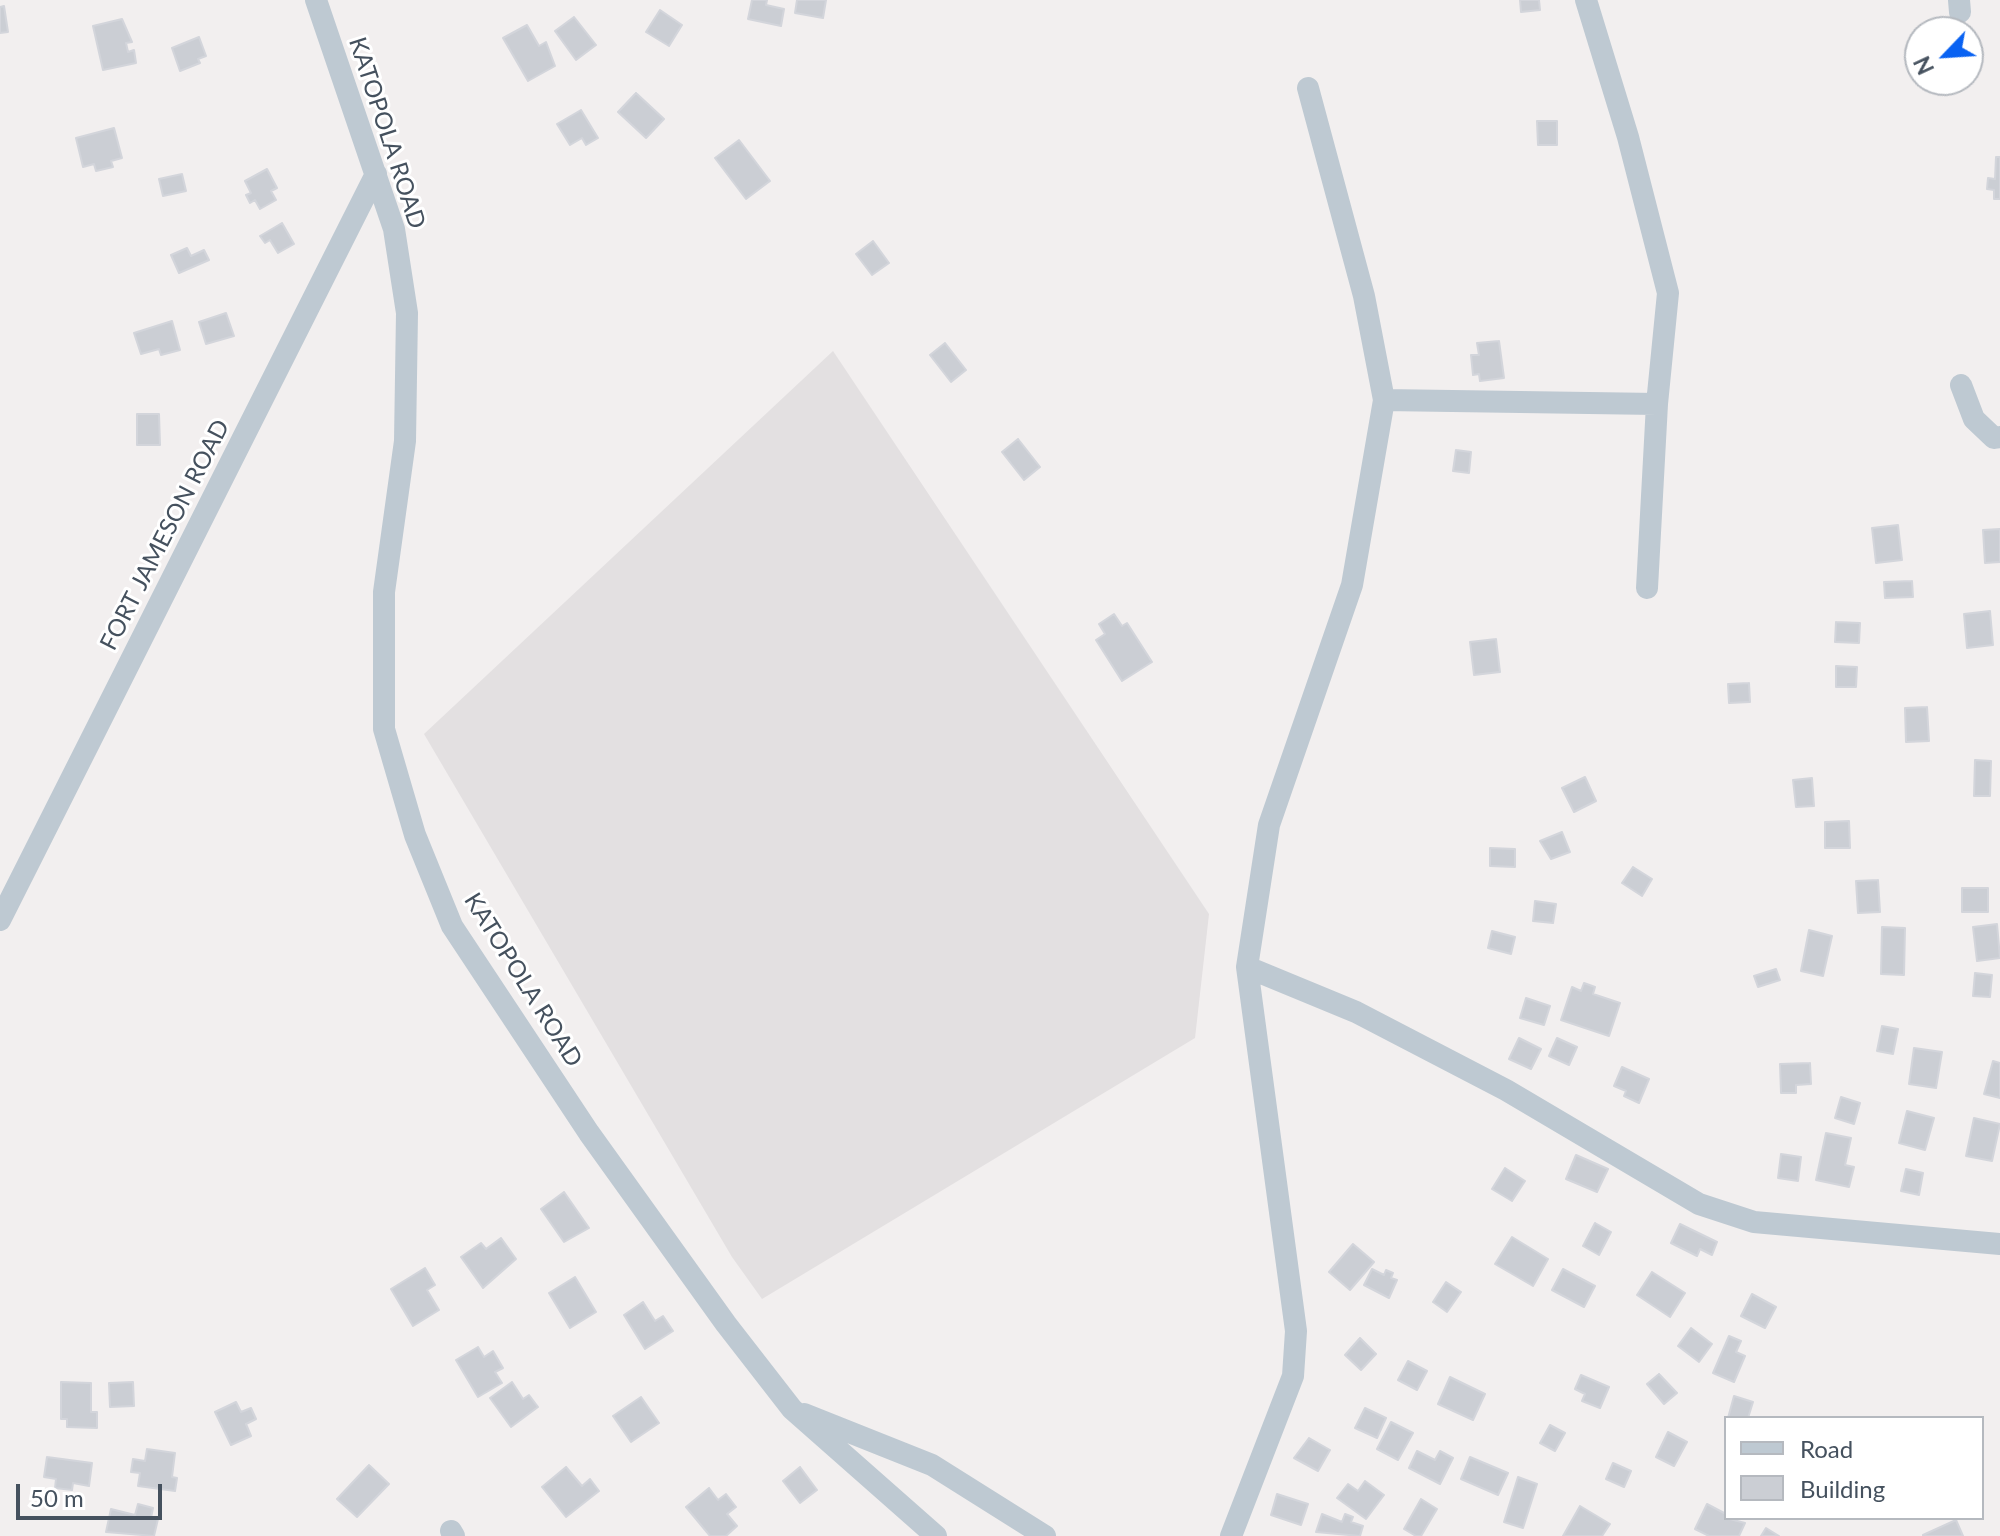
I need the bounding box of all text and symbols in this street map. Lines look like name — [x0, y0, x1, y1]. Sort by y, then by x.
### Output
north arrow — [1904, 16, 1984, 96]
street label: KATOPOLA ROAD — [342, 34, 432, 232]
text: N — [1908, 52, 1939, 79]
street label: FORT JAMESON ROAD — [94, 415, 236, 655]
street label: KATOPOLA ROAD — [458, 888, 588, 1072]
legend — [1724, 1416, 1984, 1520]
text: Road — [1800, 1434, 1853, 1463]
scale bar — [20, 1468, 166, 1518]
text: Building — [1800, 1474, 1885, 1503]
text: 50 m — [30, 1483, 84, 1512]

